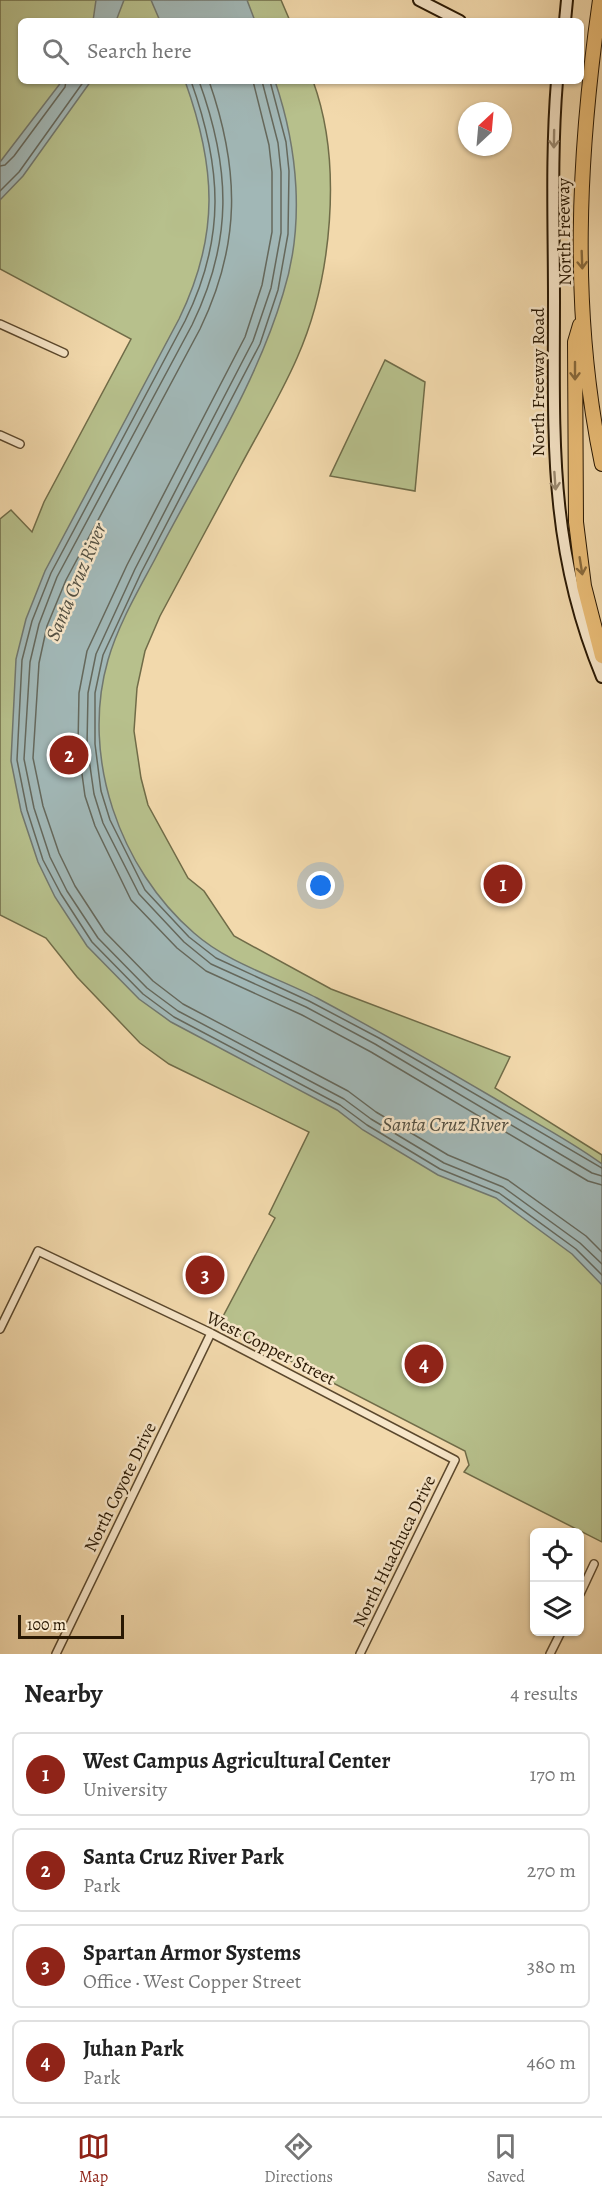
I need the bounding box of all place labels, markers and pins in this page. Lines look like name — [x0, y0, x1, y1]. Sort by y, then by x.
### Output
pin: 2 — [50, 732, 88, 777]
pin: 1 — [484, 862, 522, 906]
pin: 3 — [186, 1252, 224, 1298]
pin: 4 — [404, 1342, 444, 1386]

